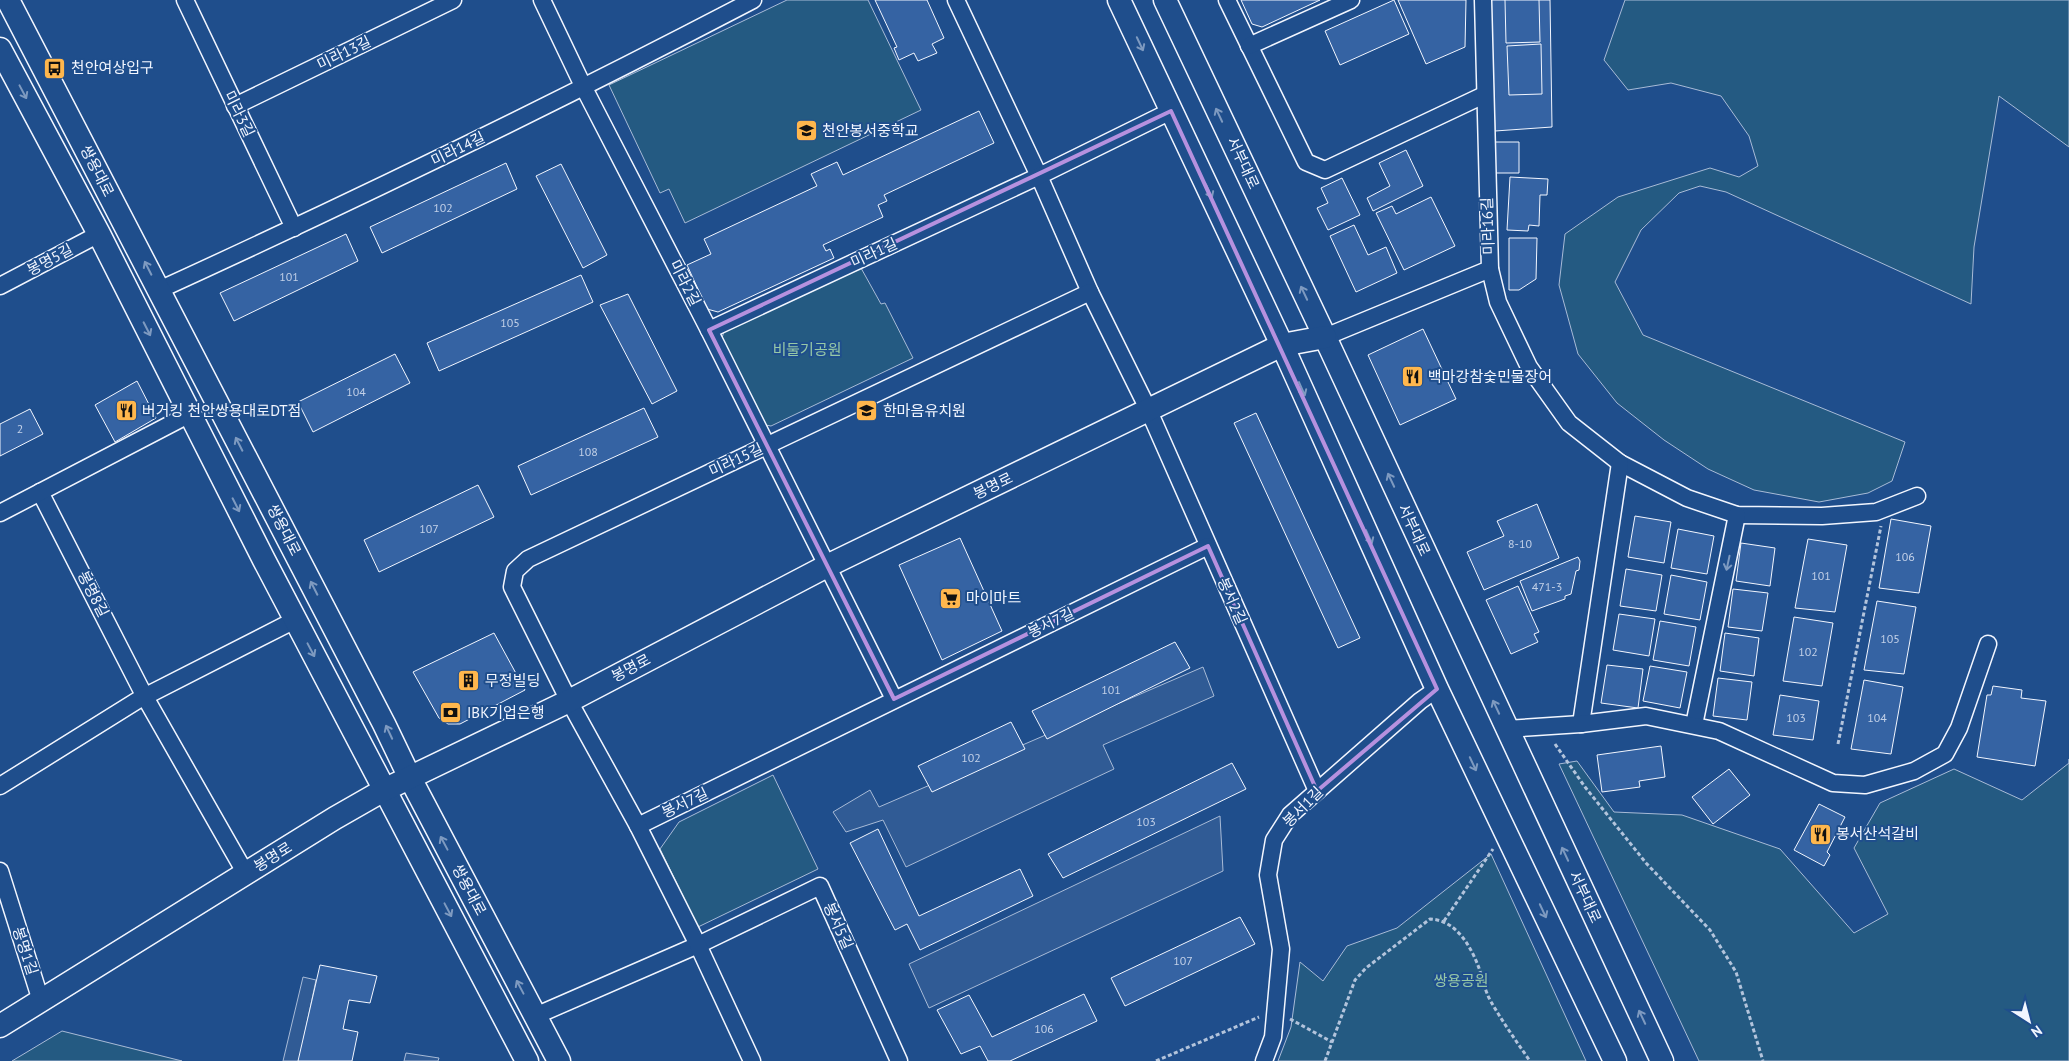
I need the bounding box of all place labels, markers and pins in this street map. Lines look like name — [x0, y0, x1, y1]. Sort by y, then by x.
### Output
bus stop icon: 천안여상입구 — [43, 56, 67, 80]
place label: 천안여상입구 — [71, 58, 154, 77]
school or university icon: 천안봉서중학교 — [794, 119, 818, 143]
place label: 천안봉서중학교 — [822, 121, 919, 140]
restaurant icon: 백마강참숯민물장어 — [1400, 365, 1424, 389]
place label: 백마강참숯민물장어 — [1428, 367, 1552, 386]
restaurant icon: 버거킹 천안쌍용대로DT점 — [114, 399, 138, 423]
school or university icon: 한마음유치원 — [855, 399, 879, 423]
place label: 버거킹 천안쌍용대로DT점 — [142, 401, 301, 420]
place label: 한마음유치원 — [883, 401, 966, 420]
supermarket icon: 마이마트 — [938, 586, 962, 610]
place label: 마이마트 — [966, 588, 1021, 607]
building icon: 무정빌딩 — [457, 669, 481, 693]
place label: 무정빌딩 — [485, 671, 540, 690]
bank icon: IBK기업은행 — [439, 701, 463, 725]
place label: IBK기업은행 — [467, 703, 544, 722]
restaurant icon: 봉서산석갈비 — [1808, 822, 1832, 846]
place label: 봉서산석갈비 — [1836, 824, 1919, 843]

